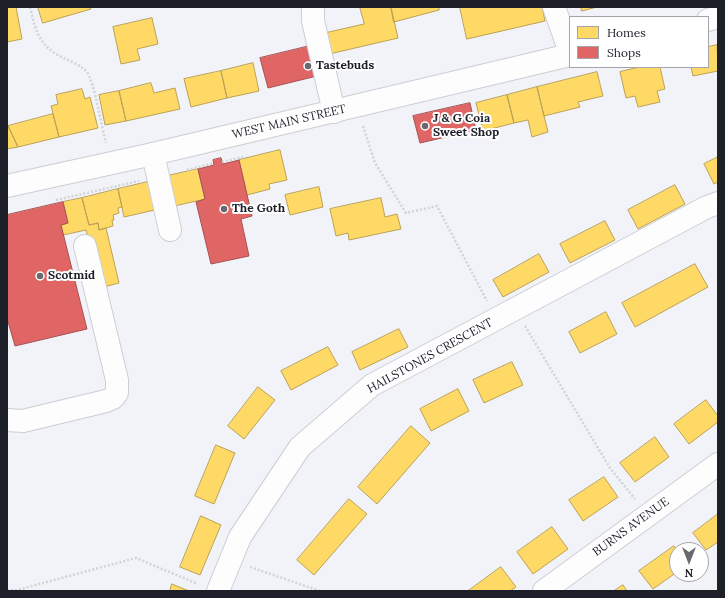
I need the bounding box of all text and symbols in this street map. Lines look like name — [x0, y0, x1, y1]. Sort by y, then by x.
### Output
legend — [569, 16, 709, 68]
text: Homes — [607, 25, 646, 40]
text: Shops — [607, 45, 641, 60]
place label: Tastebuds — [316, 59, 374, 73]
marker: Tastebuds — [303, 61, 313, 71]
street label: WEST MAIN STREET — [231, 102, 347, 142]
place label: J & G Coia Sweet Shop — [433, 112, 499, 140]
marker: J & G Coia Sweet Shop — [420, 121, 430, 131]
place label: The Goth — [232, 202, 285, 216]
marker: The Goth — [219, 204, 229, 214]
place label: Scotmid — [48, 269, 95, 283]
marker: Scotmid — [35, 271, 45, 281]
street label: HAILSTONES CRESCENT — [365, 315, 495, 397]
street label: BURNS AVENUE — [590, 494, 672, 560]
north arrow — [669, 542, 709, 582]
text: N — [685, 566, 693, 580]

